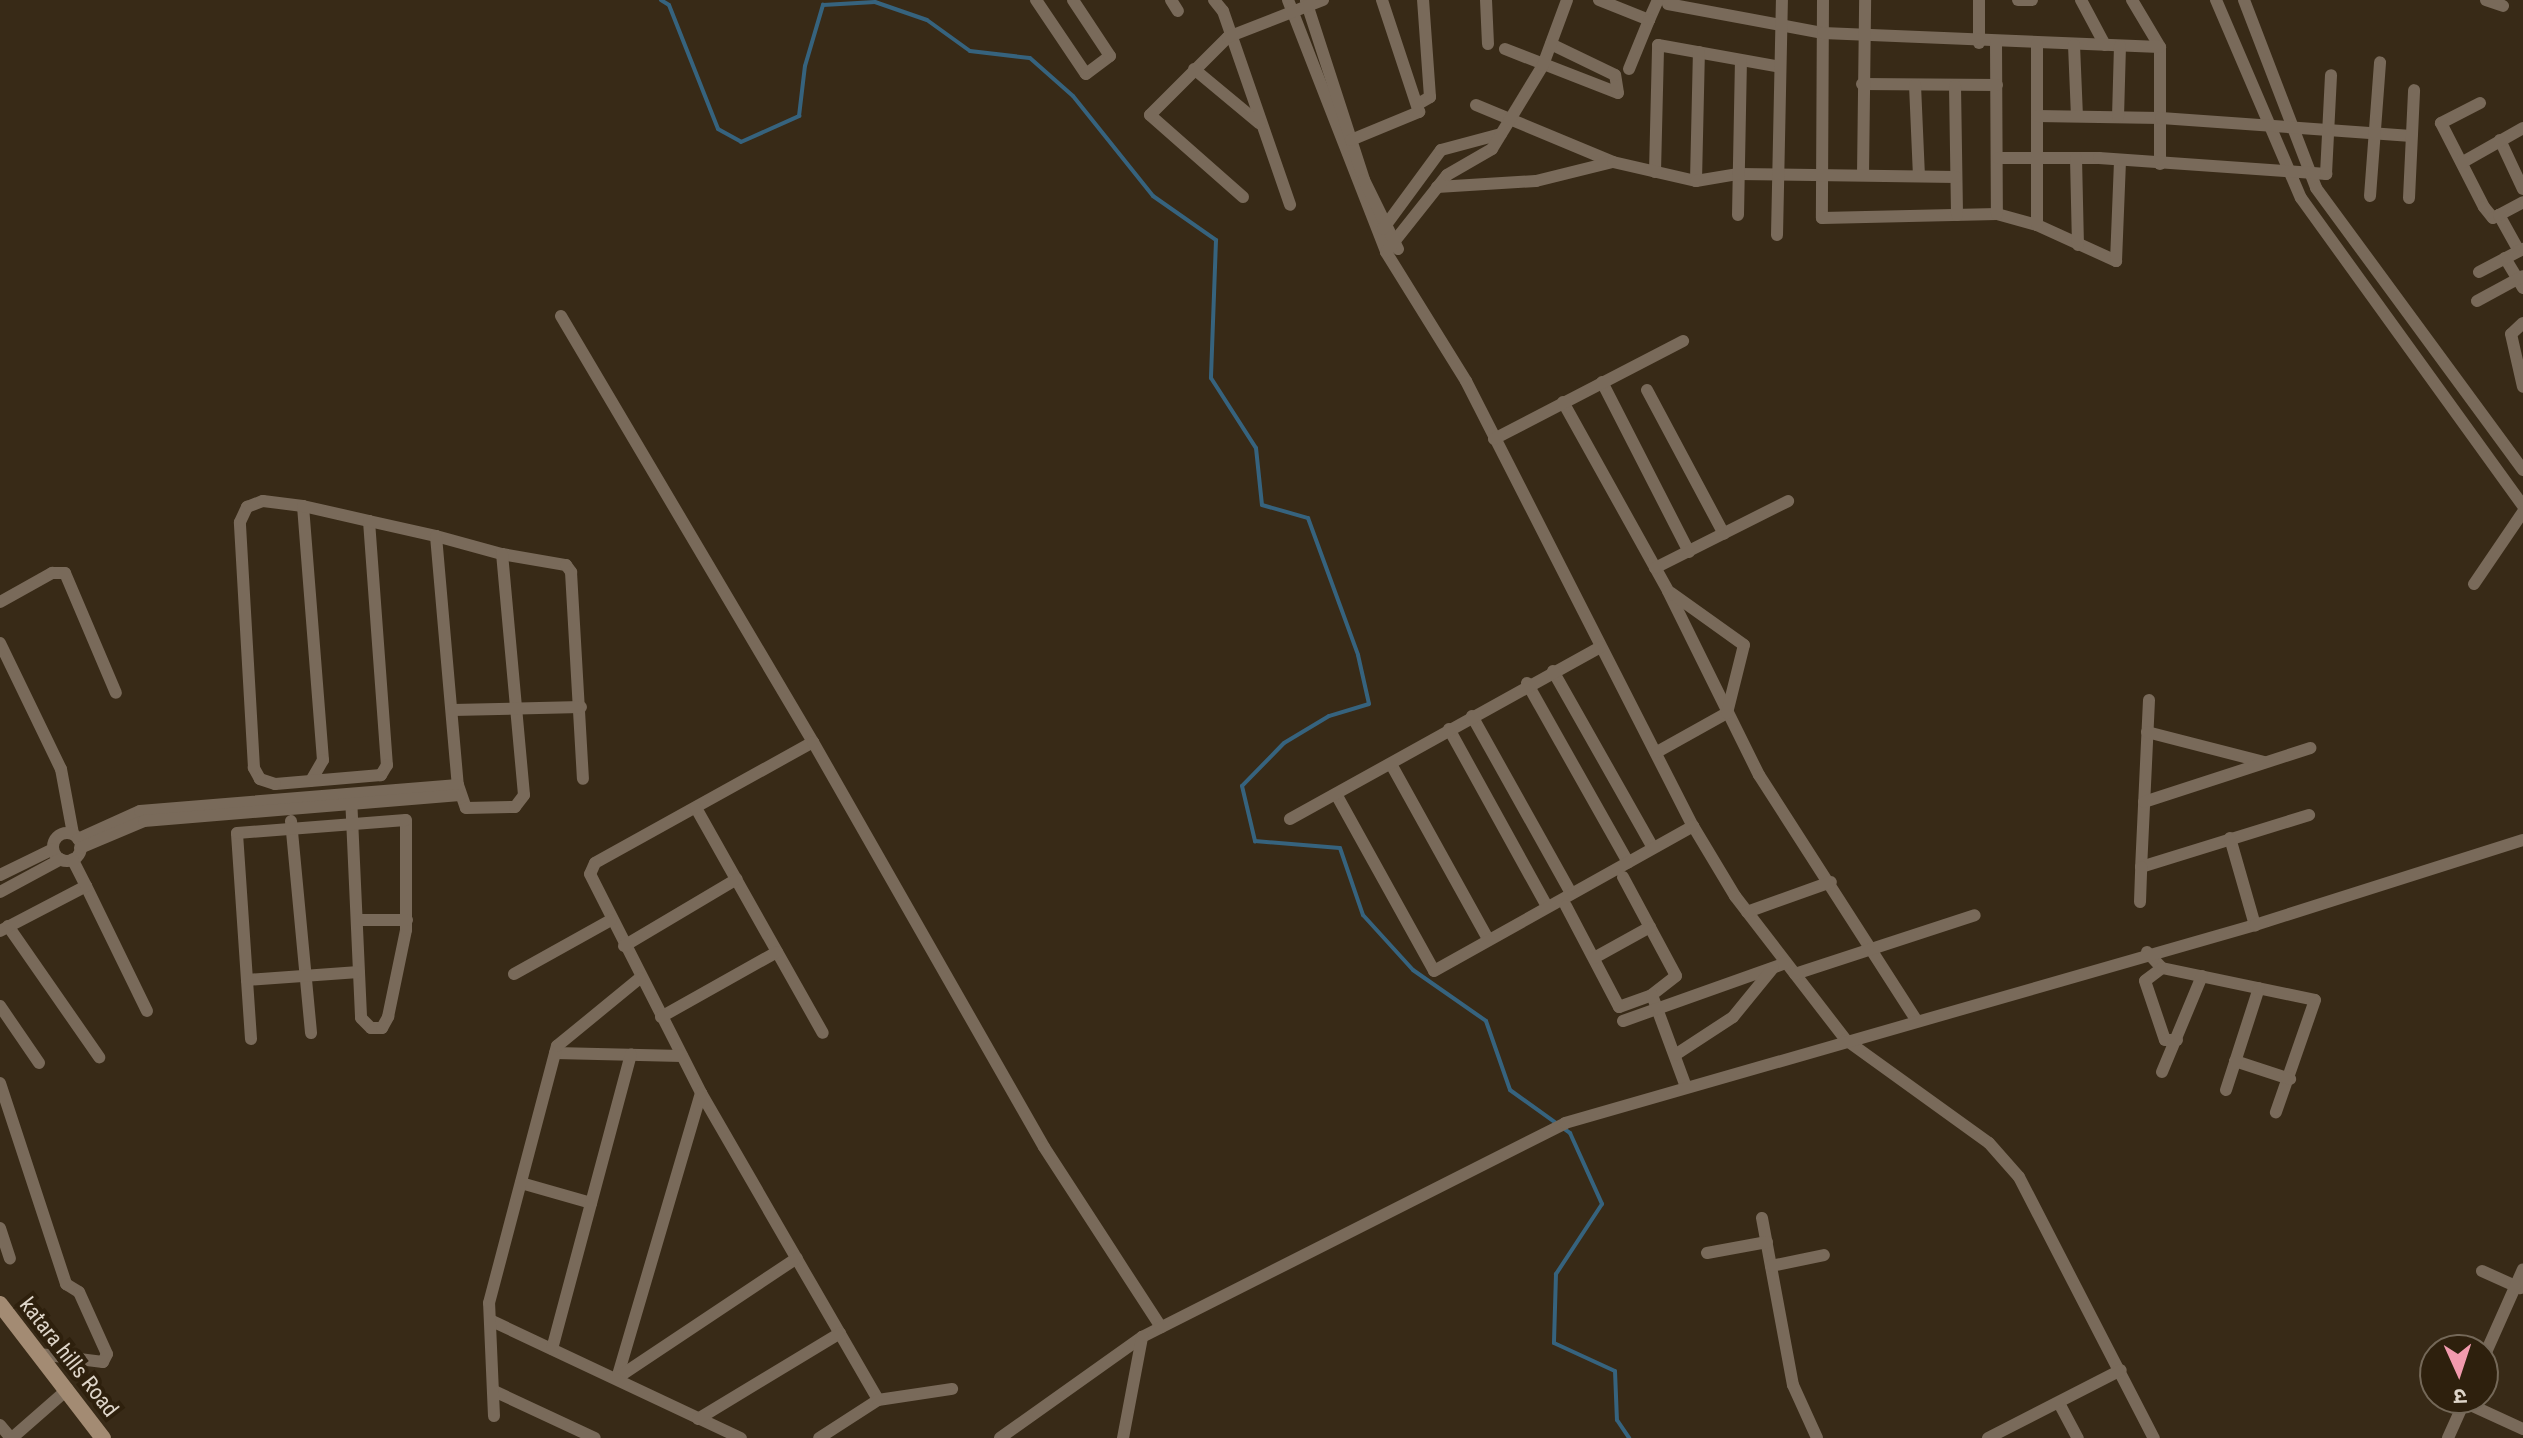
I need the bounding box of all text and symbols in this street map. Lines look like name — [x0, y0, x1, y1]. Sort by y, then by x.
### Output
street label: katara hills Road — [14, 1292, 124, 1422]
north arrow — [2419, 1334, 2499, 1414]
text: उ — [2453, 1384, 2467, 1409]

